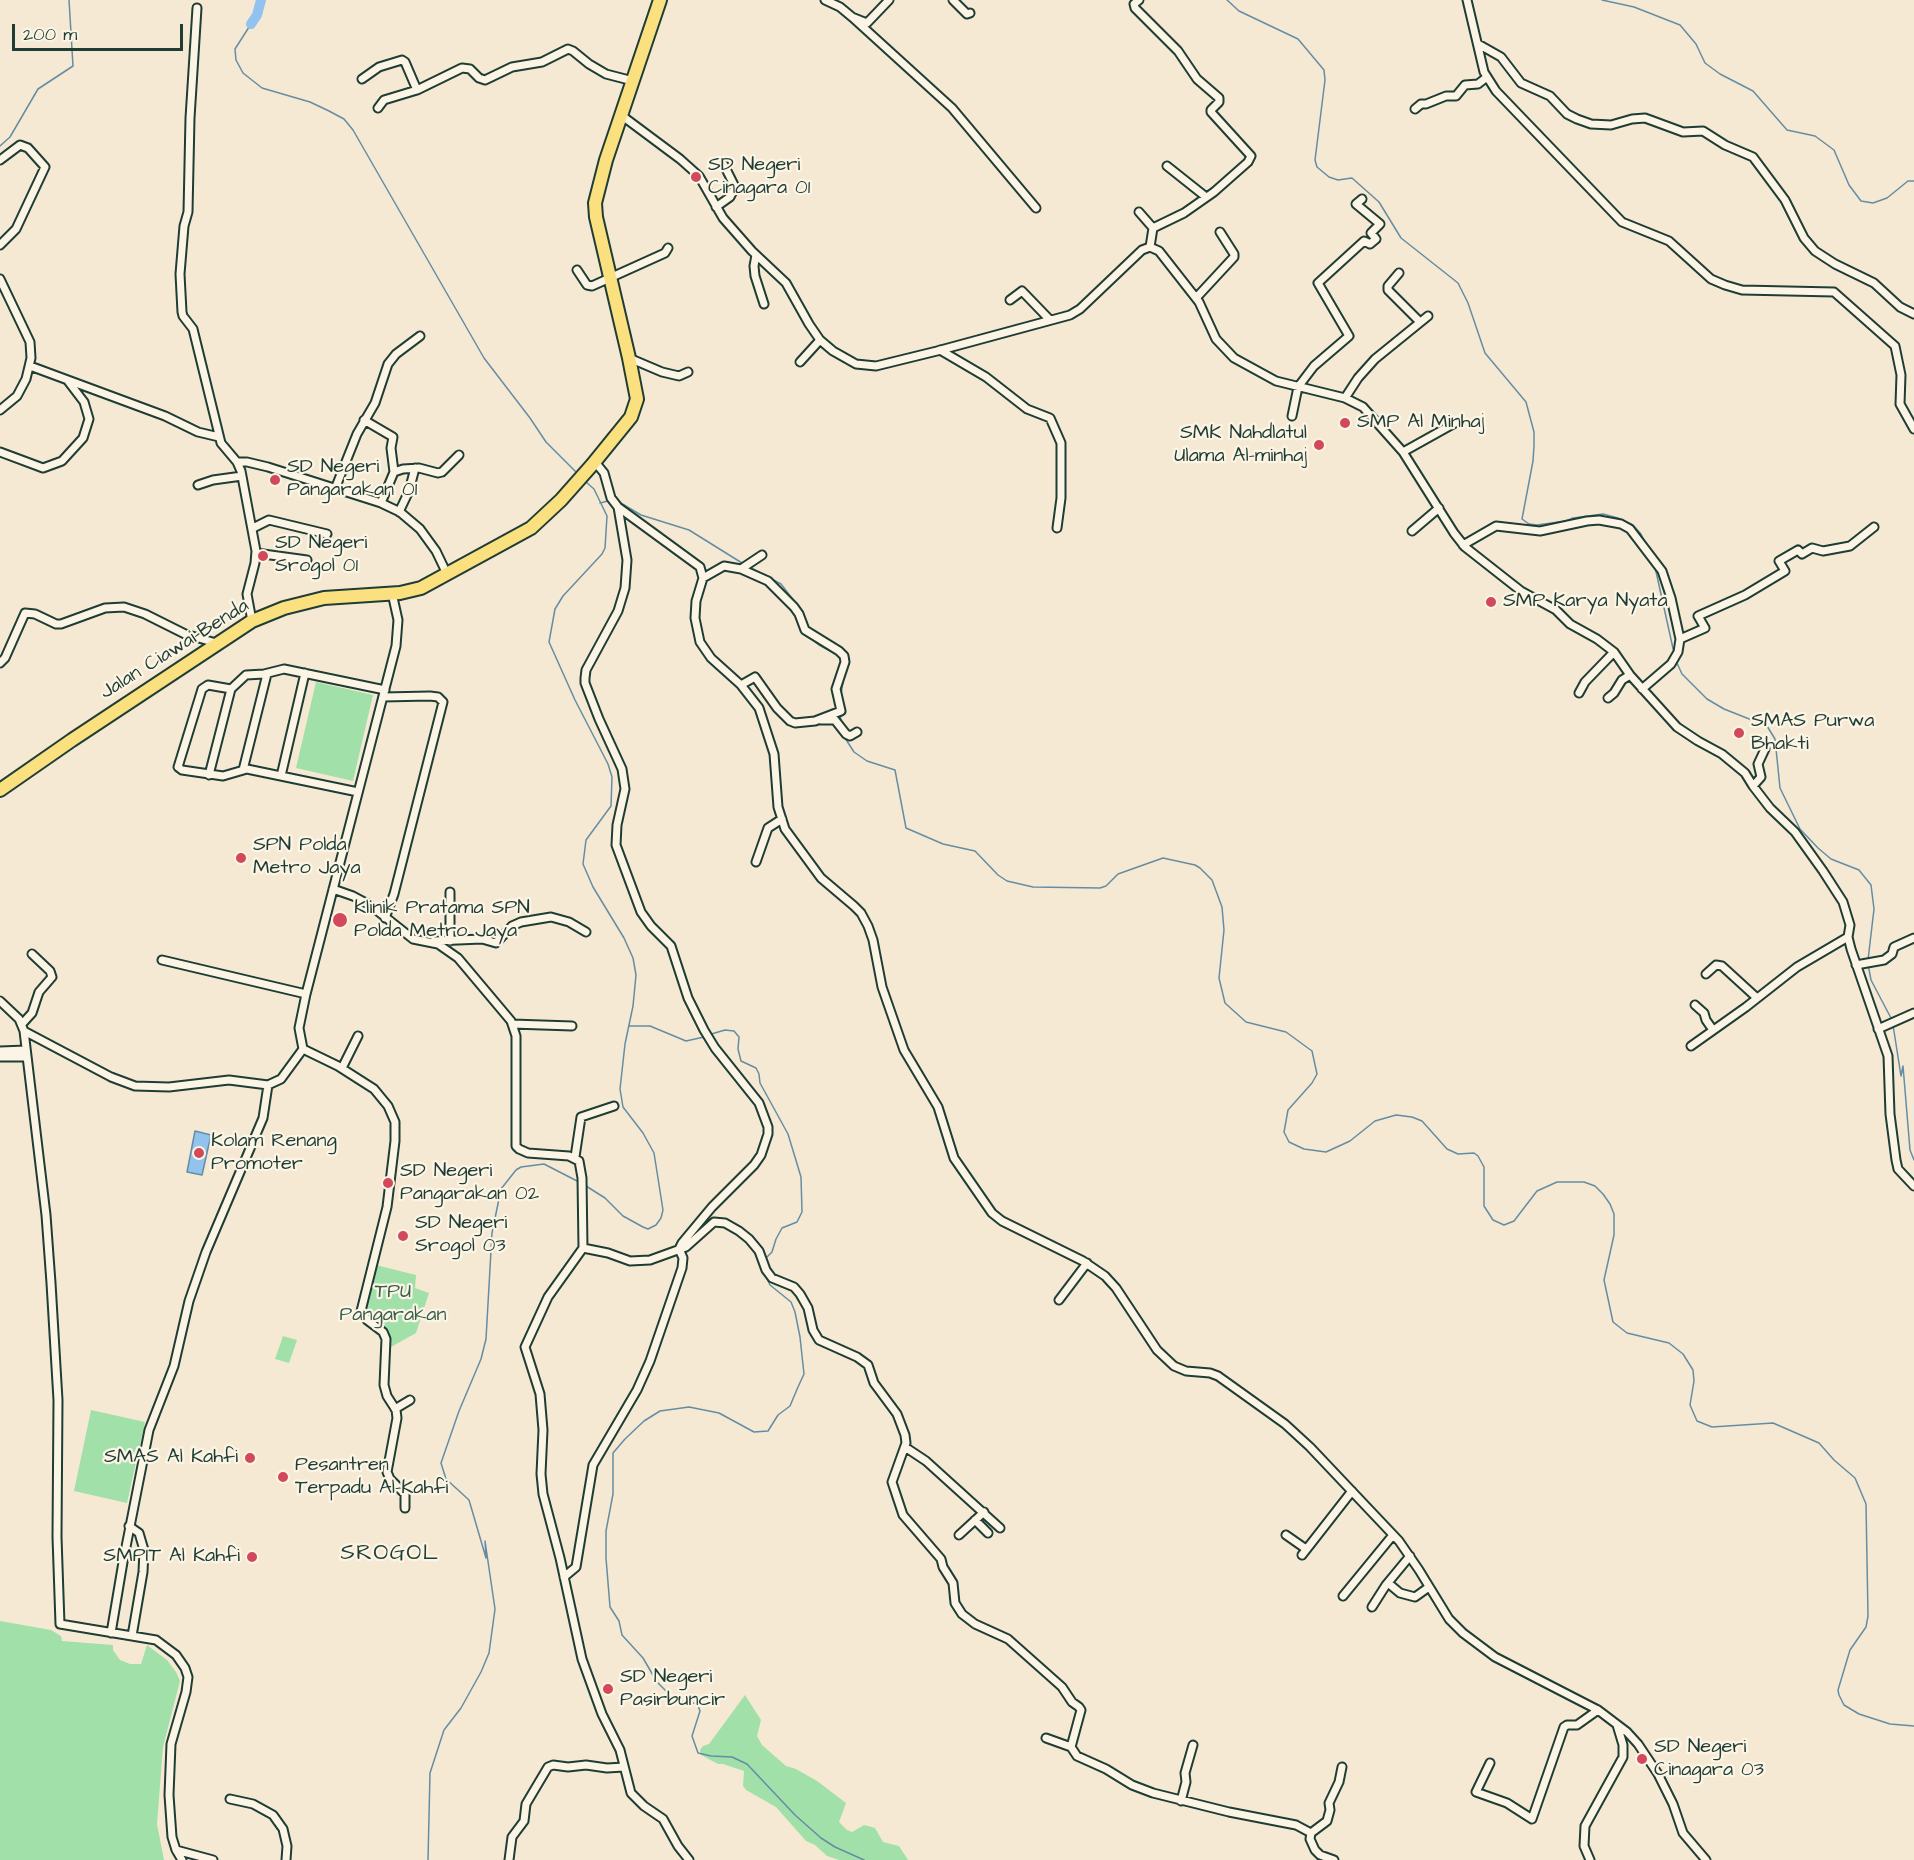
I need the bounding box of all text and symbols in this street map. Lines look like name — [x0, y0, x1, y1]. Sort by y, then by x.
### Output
scale bar — [15, 12, 186, 50]
text: 200 m — [23, 22, 77, 47]
place label: SD Negeri Cinagara 01 — [708, 154, 810, 201]
marker: SD Negeri Cinagara 01 — [689, 170, 703, 184]
place label: SMP Al Minhaj — [1357, 411, 1484, 435]
marker: SMP Al Minhaj — [1338, 416, 1352, 430]
place label: SMK Nahdlatul Ulama Al-minhaj — [1174, 422, 1307, 469]
marker: SMK Nahdlatul Ulama Al-minhaj — [1312, 438, 1326, 452]
place label: SD Negeri Pangarakan 01 — [287, 456, 417, 503]
marker: SD Negeri Pangarakan 01 — [268, 473, 282, 487]
place label: SD Negeri Srogol 01 — [275, 532, 367, 579]
marker: SD Negeri Srogol 01 — [256, 549, 270, 563]
place label: SMP Karya Nyata — [1503, 590, 1668, 614]
street label: Jalan Ciawai-Benda — [96, 595, 254, 705]
marker: SMP Karya Nyata — [1484, 595, 1498, 609]
place label: SMAS Purwa Bhakti — [1751, 710, 1874, 757]
marker: SMAS Purwa Bhakti — [1732, 726, 1746, 740]
place label: SPN Polda Metro Jaya — [253, 834, 361, 881]
marker: SPN Polda Metro Jaya — [234, 851, 248, 865]
place label: Klinik Pratama SPN Polda Metro Jaya — [354, 897, 530, 944]
marker: Klinik Pratama SPN Polda Metro Jaya — [331, 911, 349, 929]
place label: Kolam Renang Promoter — [211, 1130, 337, 1177]
marker: Kolam Renang Promoter — [192, 1146, 206, 1160]
place label: SD Negeri Pangarakan 02 — [400, 1160, 539, 1207]
marker: SD Negeri Pangarakan 02 — [381, 1176, 395, 1190]
place label: SD Negeri Srogol 03 — [415, 1212, 507, 1259]
marker: SD Negeri Srogol 03 — [396, 1229, 410, 1243]
park label: TPU Pangarakan — [339, 1281, 447, 1328]
place label: SMAS Al Kahfi — [104, 1446, 238, 1470]
marker: SMAS Al Kahfi — [243, 1451, 257, 1465]
place label: Pesantren Terpadu Al-Kahfi — [295, 1454, 448, 1501]
marker: Pesantren Terpadu Al-Kahfi — [276, 1470, 290, 1484]
district label: SROGOL — [341, 1541, 439, 1567]
place label: SMPIT Al Kahfi — [103, 1545, 240, 1569]
marker: SMPIT Al Kahfi — [245, 1550, 259, 1564]
place label: SD Negeri Pasirbuncir — [620, 1666, 725, 1713]
marker: SD Negeri Pasirbuncir — [601, 1682, 615, 1696]
place label: SD Negeri Cinagara 03 — [1654, 1736, 1764, 1783]
marker: SD Negeri Cinagara 03 — [1635, 1752, 1649, 1766]

